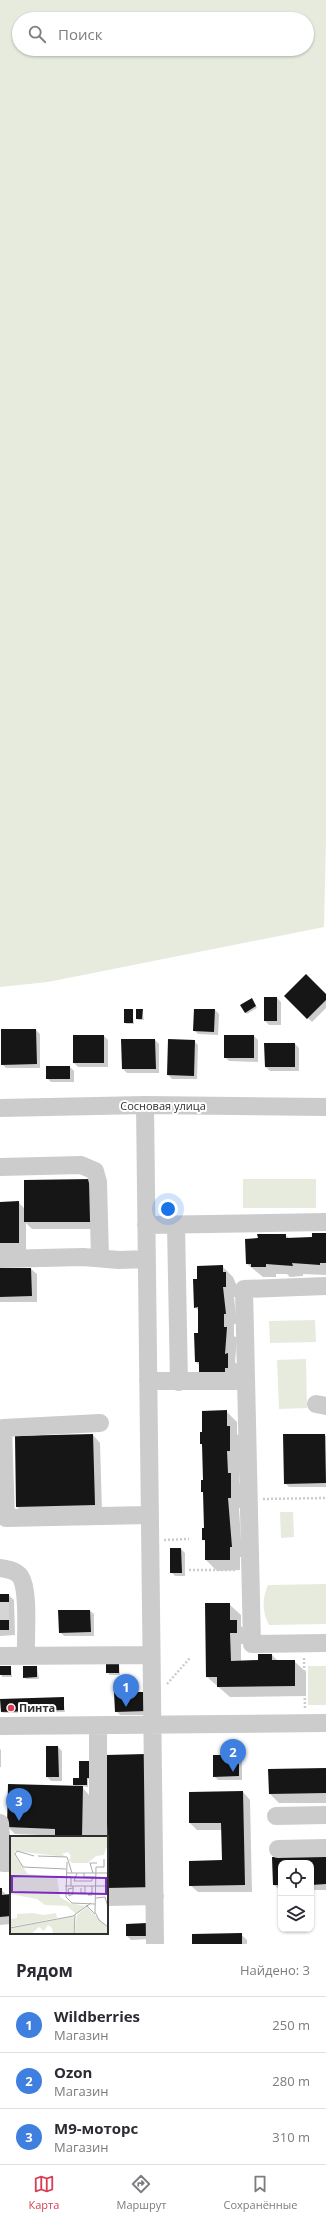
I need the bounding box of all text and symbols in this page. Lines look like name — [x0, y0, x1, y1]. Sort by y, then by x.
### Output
search box — [12, 12, 314, 56]
icon: search — [26, 23, 48, 45]
text: Поиск — [58, 24, 102, 44]
street label: Сосновая улица — [120, 1098, 206, 1113]
your location — [158, 1199, 178, 1219]
pin: 1 — [113, 1674, 139, 1707]
place label: Пинта — [19, 1700, 55, 1715]
marker: Пинта — [6, 1703, 16, 1713]
pin: 2 — [220, 1739, 246, 1772]
pin: 3 — [6, 1788, 32, 1821]
inset map — [10, 1836, 108, 1934]
map controls — [278, 1860, 314, 1932]
button: locate — [278, 1860, 314, 1896]
button: layers — [278, 1896, 314, 1932]
text: Рядом — [16, 1959, 73, 1982]
text: Найдено: 3 — [240, 1961, 310, 1979]
text: Wildberries — [54, 2006, 140, 2026]
text: 1 — [25, 2016, 33, 2034]
text: 250 m — [272, 2016, 310, 2034]
text: Магазин — [54, 2026, 109, 2044]
text: Ozon — [54, 2062, 92, 2082]
text: 2 — [25, 2072, 33, 2090]
text: 280 m — [272, 2072, 310, 2090]
text: Магазин — [54, 2082, 109, 2100]
text: М9-моторс — [54, 2118, 138, 2138]
text: 3 — [25, 2128, 33, 2146]
text: 310 m — [272, 2128, 310, 2146]
text: Магазин — [54, 2138, 109, 2156]
tab: Карта — [29, 2173, 59, 2212]
tab: Маршрут — [117, 2173, 166, 2212]
tab: Сохранённые — [224, 2173, 297, 2212]

